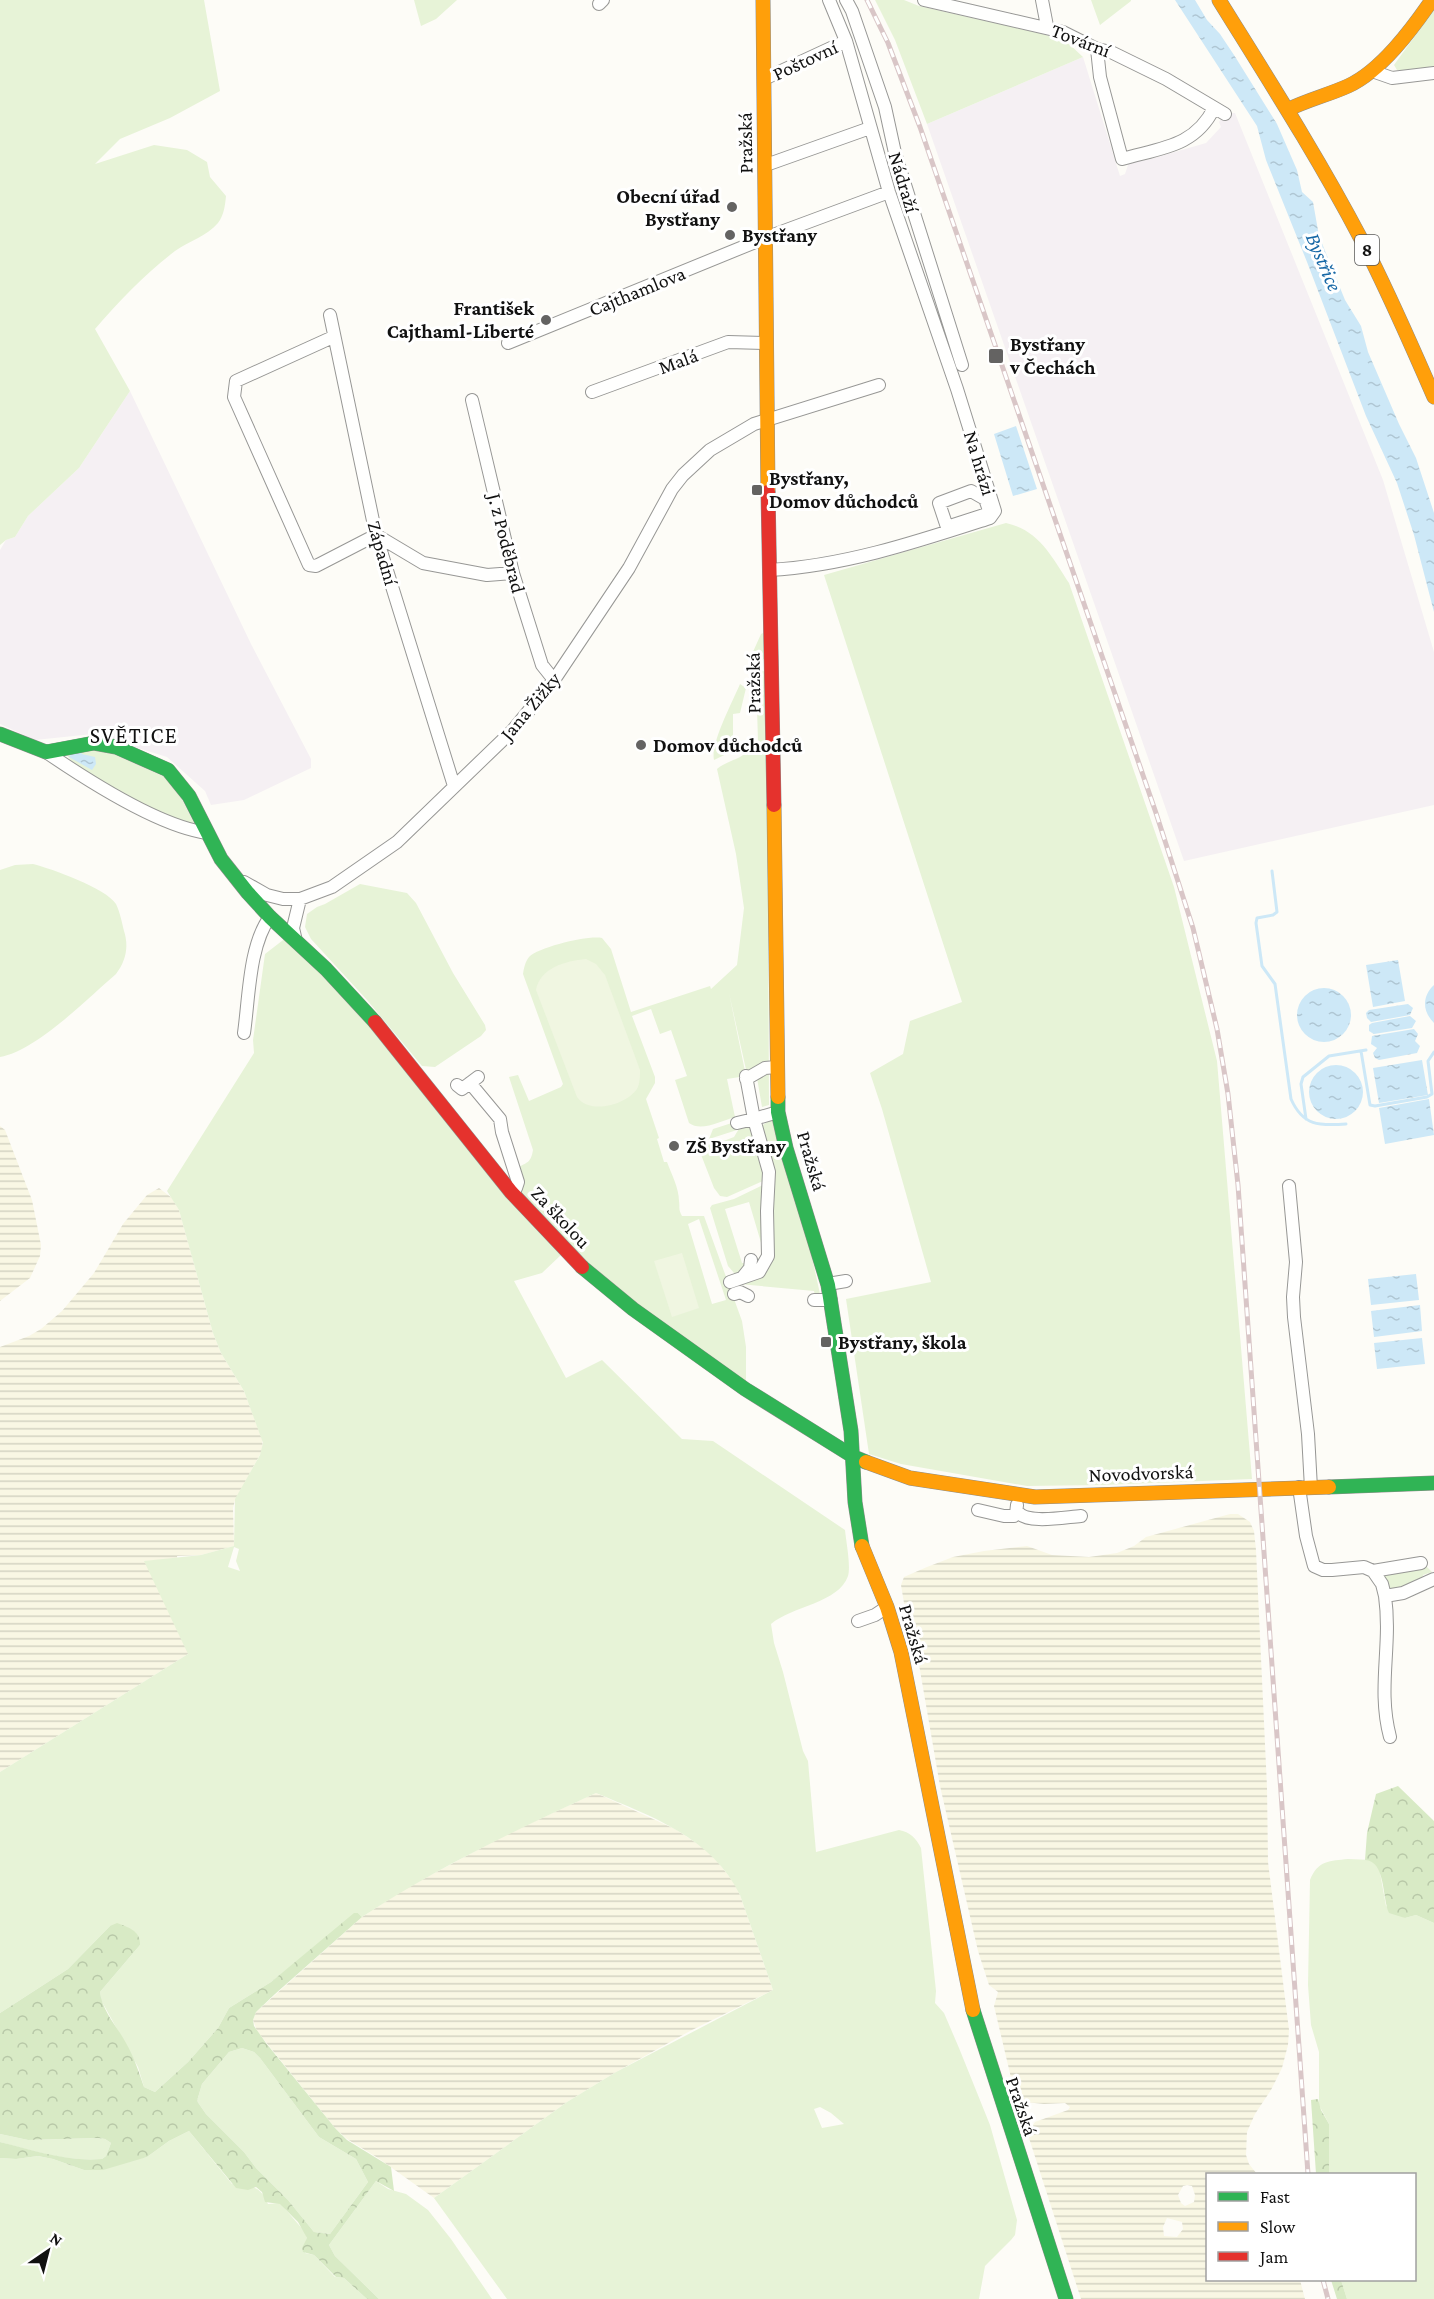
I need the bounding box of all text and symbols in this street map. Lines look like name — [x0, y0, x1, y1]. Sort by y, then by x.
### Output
street label: Tovární — [1048, 19, 1114, 62]
street label: Poštovní — [769, 35, 842, 85]
street label: Pražská — [733, 112, 757, 174]
street label: Nádraží — [884, 149, 924, 216]
place label: Obecní úřad Bystřany — [616, 185, 720, 230]
marker: Obecní úřad Bystřany — [725, 200, 739, 214]
place label: Bystřany — [742, 224, 817, 246]
marker: Bystřany — [723, 228, 737, 242]
water label: Bystřice — [1301, 229, 1347, 295]
road number: 8 — [1355, 235, 1379, 265]
street label: Cajthamlova — [586, 262, 689, 321]
place label: František Cajthaml-Liberté — [387, 297, 535, 343]
marker: František Cajthaml-Liberté — [539, 313, 553, 327]
place label: Bystřany v Čechách — [1009, 333, 1096, 378]
street label: Malá — [655, 344, 701, 378]
marker: Bystřany v Čechách — [987, 347, 1005, 365]
street label: Na hrázi — [960, 428, 1000, 498]
place label: Bystřany, Domov důchodců — [769, 467, 919, 512]
marker: Bystřany, Domov důchodců — [750, 483, 764, 497]
street label: J. z Poděbrad — [483, 489, 530, 596]
street label: Západní — [362, 518, 403, 589]
street label: Pražská — [741, 652, 765, 714]
street label: Jana Žižky — [494, 667, 566, 746]
district label: SVĚTICE — [90, 723, 178, 748]
place label: Domov důchodců — [653, 734, 803, 756]
marker: Domov důchodců — [634, 738, 648, 752]
street label: Pražská — [793, 1129, 831, 1193]
place label: ZŠ Bystřany — [686, 1135, 786, 1157]
marker: ZŠ Bystřany — [667, 1139, 681, 1153]
street label: Za školou — [527, 1182, 595, 1253]
place label: Bystřany, škola — [838, 1331, 967, 1353]
marker: Bystřany, škola — [819, 1335, 833, 1349]
street label: Novodvorská — [1088, 1460, 1194, 1486]
street label: Pražská — [895, 1602, 933, 1666]
street label: Pražská — [1002, 2074, 1042, 2138]
legend — [1206, 2173, 1416, 2281]
text: Fast — [1260, 2187, 1291, 2207]
text: Slow — [1260, 2217, 1296, 2237]
north arrow — [18, 2221, 78, 2281]
text: N — [47, 2229, 66, 2249]
text: Jam — [1258, 2247, 1289, 2267]

